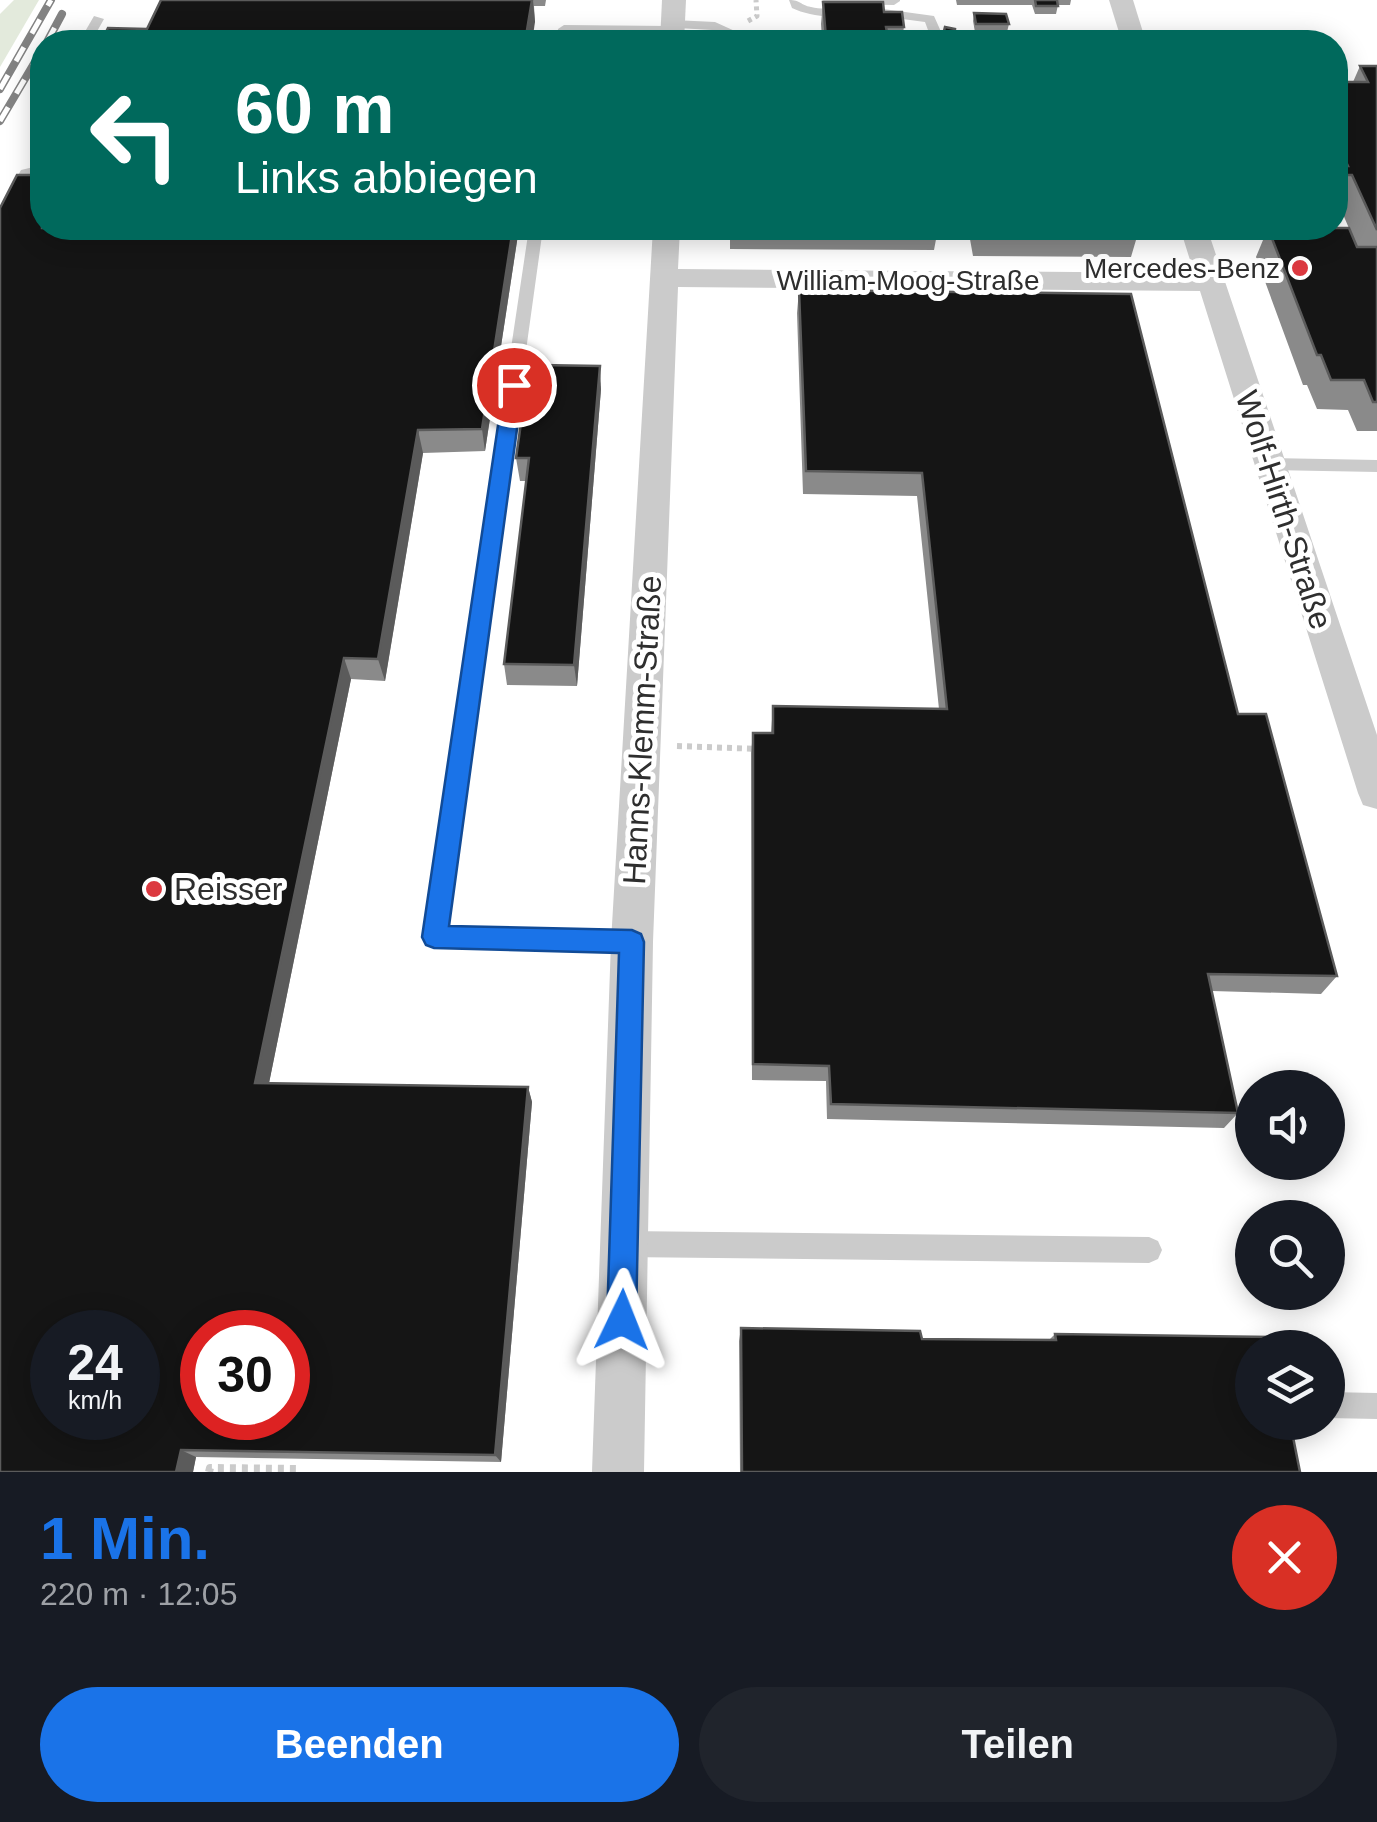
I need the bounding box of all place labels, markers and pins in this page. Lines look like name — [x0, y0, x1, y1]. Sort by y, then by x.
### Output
place label: Mercedes-Benz — [1084, 253, 1280, 284]
marker: Mercedes-Benz — [1289, 257, 1311, 279]
pin — [472, 343, 557, 428]
place label: Reisser — [174, 871, 283, 907]
marker: Reisser — [143, 878, 165, 900]

